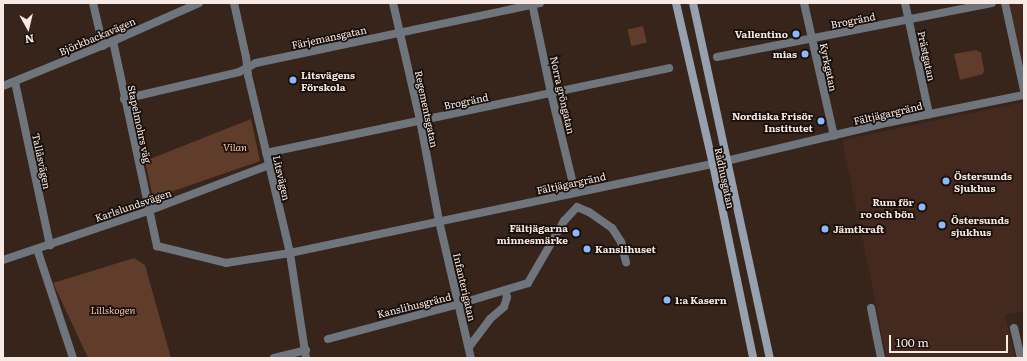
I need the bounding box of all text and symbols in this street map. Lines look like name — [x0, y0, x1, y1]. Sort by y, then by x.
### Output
north arrow — [8, 8, 48, 48]
street label: Brogränd — [830, 10, 876, 30]
street label: Björkbackavägen — [57, 15, 137, 57]
street label: Färjemansgatan — [290, 23, 368, 51]
place label: Vallentino — [735, 28, 788, 40]
marker: Vallentino — [791, 29, 801, 39]
street label: Prästgatan — [916, 30, 938, 82]
text: N — [24, 31, 35, 48]
street label: Kyrkgatan — [818, 42, 840, 92]
place label: mias — [773, 48, 797, 60]
marker: mias — [800, 49, 810, 59]
street label: Norra gröngatan — [548, 55, 578, 135]
place label: Litsvägens Förskola — [301, 68, 355, 92]
street label: Regementsgatan — [413, 69, 441, 149]
marker: Litsvägens Förskola — [288, 75, 298, 85]
street label: Stapelmohrs väg — [126, 84, 154, 164]
street label: Brogränd — [443, 90, 489, 112]
street label: Fältjägargränd — [852, 99, 924, 127]
place label: Nordiska Frisör Institutet — [732, 109, 813, 132]
marker: Nordiska Frisör Institutet — [816, 116, 826, 126]
street label: Tallåsvägen — [30, 132, 54, 190]
park label: Vilan — [223, 141, 247, 153]
street label: Rådhusgatan — [713, 146, 737, 210]
street label: Litsvägen — [271, 154, 293, 202]
place label: Östersunds Sjukhus — [954, 169, 1012, 192]
street label: Fältjägargränd — [535, 170, 607, 196]
marker: Östersunds Sjukhus — [941, 176, 951, 186]
street label: Karlslundsvägen — [93, 186, 173, 224]
place label: Rum för ro och bön — [860, 195, 914, 218]
marker: Rum för ro och bön — [917, 202, 927, 212]
place label: Östersunds sjukhus — [951, 213, 1009, 236]
marker: Östersunds sjukhus — [936, 219, 948, 231]
place label: Fältjägarna minnesmärke — [497, 221, 568, 244]
place label: Jämtkraft — [833, 223, 884, 235]
marker: Jämtkraft — [820, 224, 830, 234]
marker: Fältjägarna minnesmärke — [571, 228, 581, 238]
place label: Kanslihuset — [595, 243, 656, 255]
marker: Kanslihuset — [582, 244, 592, 254]
street label: Infanterigatan — [451, 252, 479, 322]
street label: Kanslihusgränd — [376, 290, 452, 320]
place label: 1:a Kasern — [675, 294, 727, 306]
marker: 1:a Kasern — [662, 295, 672, 305]
park label: Lillskogen — [90, 304, 136, 316]
scale bar — [891, 327, 1010, 353]
text: 100 m — [896, 333, 929, 351]

